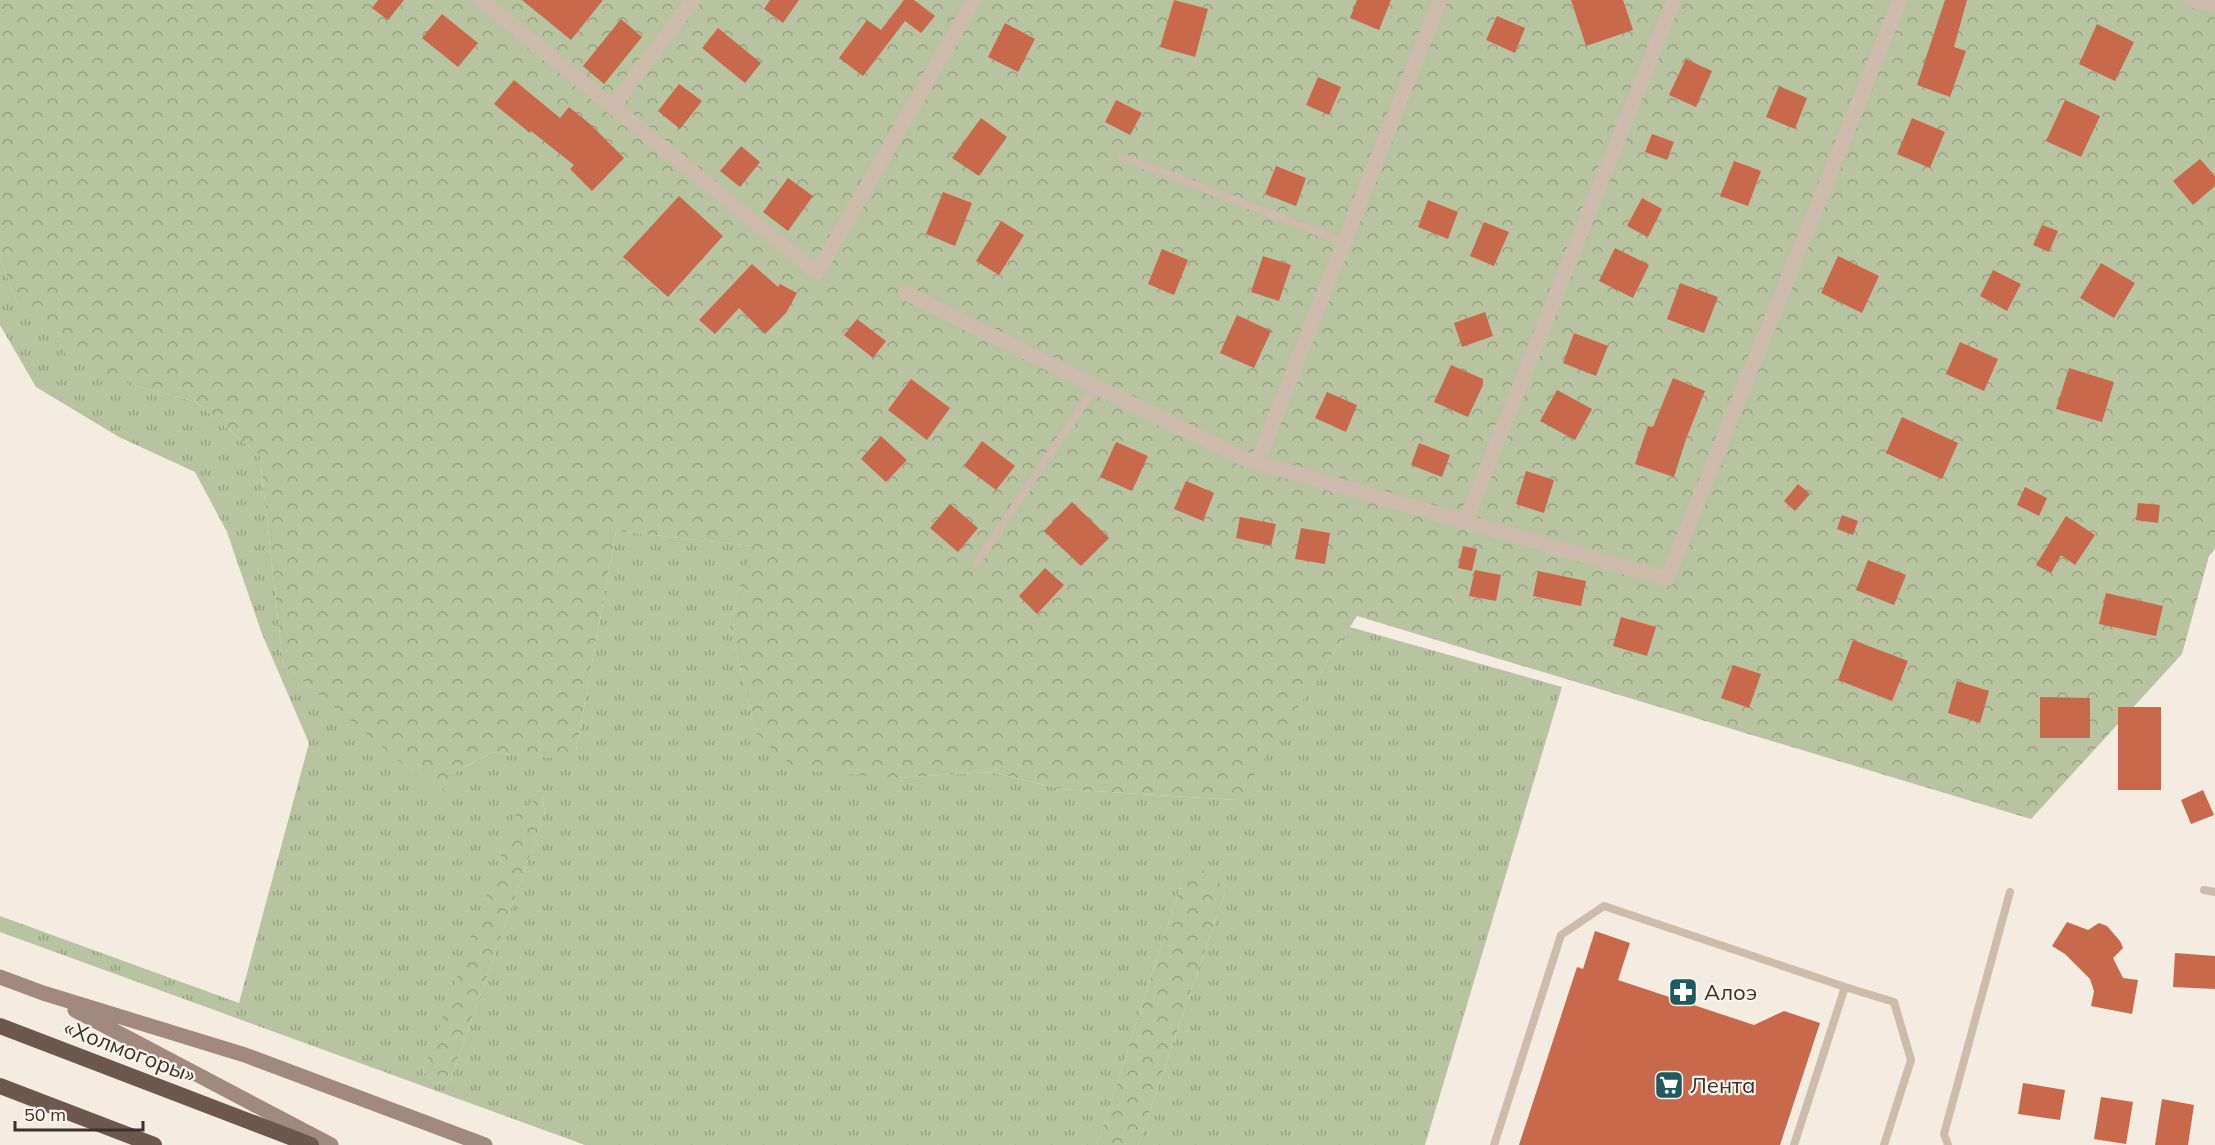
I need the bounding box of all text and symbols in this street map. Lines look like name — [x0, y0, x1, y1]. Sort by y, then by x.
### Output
pharmacy icon: Алоэ — [1667, 976, 1699, 1008]
place label: Алоэ — [1704, 978, 1757, 1006]
street label: «Холмогоры» — [60, 1013, 200, 1089]
supermarket icon: Лента — [1653, 1069, 1685, 1101]
place label: Лента — [1690, 1071, 1756, 1099]
scale bar — [15, 1094, 142, 1132]
text: 50 m — [24, 1103, 66, 1126]

